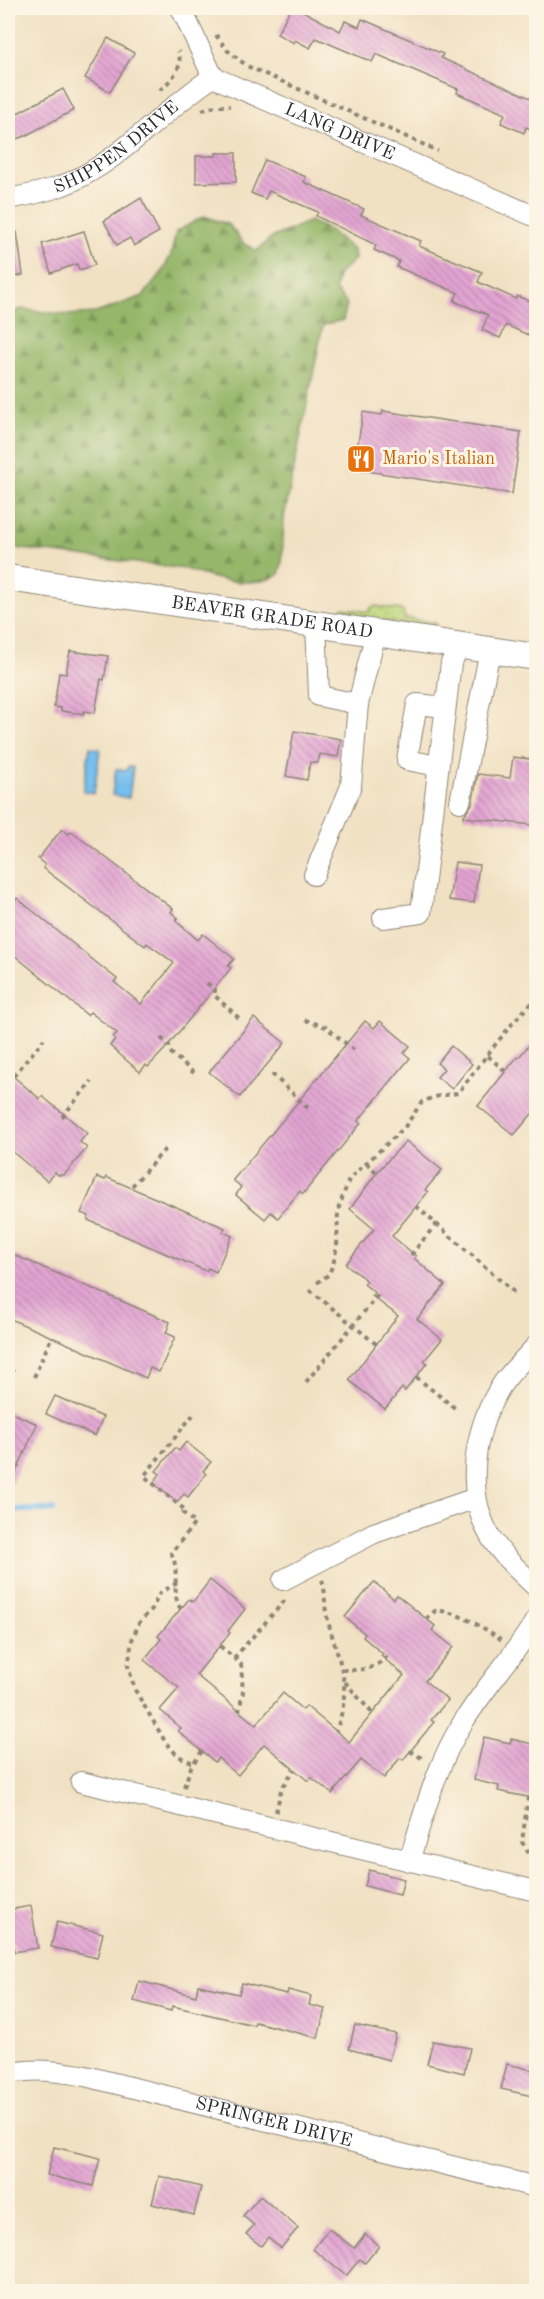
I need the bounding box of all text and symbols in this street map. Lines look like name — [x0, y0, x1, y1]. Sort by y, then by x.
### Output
street label: SHIPPEN DRIVE — [52, 98, 182, 197]
street label: LANG DRIVE — [282, 100, 397, 164]
restaurant icon: Mario's Italian — [345, 443, 377, 475]
place label: Mario's Italian — [382, 450, 495, 468]
street label: BEAVER GRADE ROAD — [170, 594, 374, 641]
street label: SPRINGER DRIVE — [193, 2094, 354, 2150]

